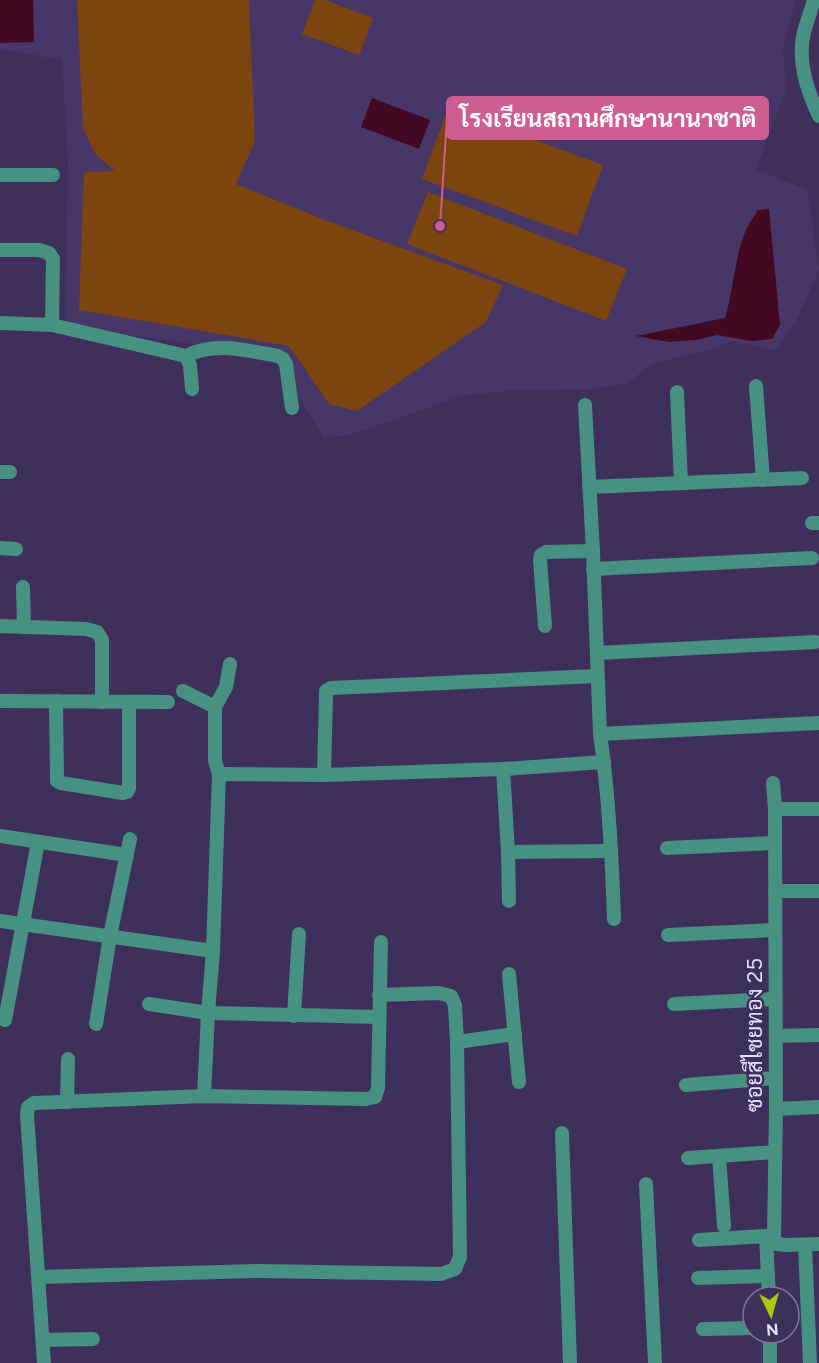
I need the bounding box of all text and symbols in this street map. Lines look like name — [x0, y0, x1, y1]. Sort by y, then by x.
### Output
callout: โรงเรียนสถานศึกษานานาชาติ — [447, 97, 768, 139]
text: โรงเรียนสถานศึกษานานาชาติ — [458, 103, 756, 133]
street label: ซอยสีไชยทอง 25 — [740, 958, 768, 1112]
north arrow — [741, 1285, 801, 1345]
text: N — [765, 1319, 779, 1339]

